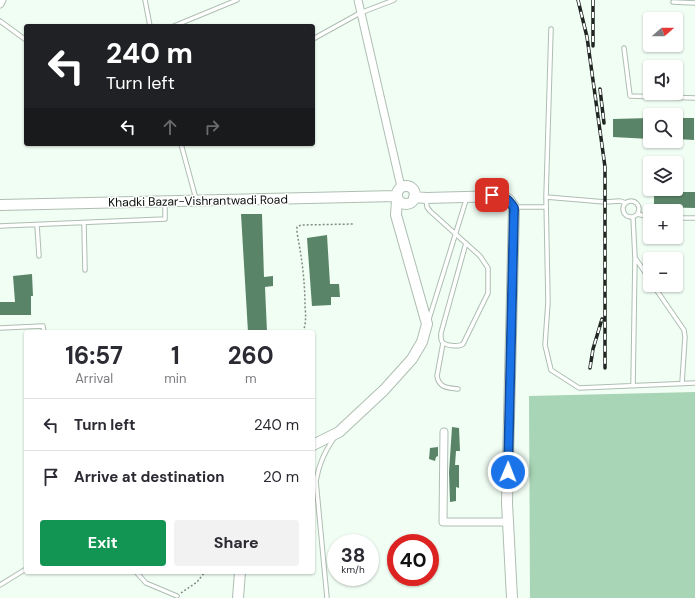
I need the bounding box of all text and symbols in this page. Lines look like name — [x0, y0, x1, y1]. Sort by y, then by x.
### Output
north arrow — [643, 12, 683, 52]
map controls — [643, 12, 683, 292]
text: 240 m — [106, 35, 193, 72]
icon: left — [40, 40, 92, 92]
button: sound — [643, 60, 683, 100]
text: Turn left — [106, 71, 175, 95]
button: search — [643, 108, 683, 148]
icon: left — [117, 116, 139, 138]
icon: ahead — [159, 116, 181, 138]
icon: right — [201, 116, 223, 138]
button: layers — [643, 156, 683, 196]
pin — [475, 178, 509, 212]
icon: arrive — [481, 184, 503, 206]
street label: Khadki Bazar-Vishrantwadi Road — [108, 191, 288, 211]
button: + — [643, 204, 683, 244]
button: − — [643, 252, 683, 292]
text: 16:57 — [65, 340, 123, 371]
text: 1 — [171, 340, 180, 371]
text: 260 — [228, 340, 274, 371]
text: Arrival — [75, 370, 113, 387]
text: min — [164, 370, 186, 387]
text: m — [245, 370, 257, 387]
icon: left — [40, 414, 62, 436]
text: Turn left — [74, 415, 135, 435]
text: 240 m — [254, 415, 299, 435]
position arrow — [487, 451, 529, 493]
icon: arrive — [40, 466, 62, 488]
text: Arrive at destination — [74, 467, 225, 487]
text: 20 m — [263, 467, 299, 487]
button: Exit — [40, 520, 166, 566]
button: Share — [174, 520, 299, 566]
speed limit sign: 40 — [387, 534, 439, 586]
text: 38 — [341, 542, 365, 568]
text: km/h — [341, 563, 365, 576]

